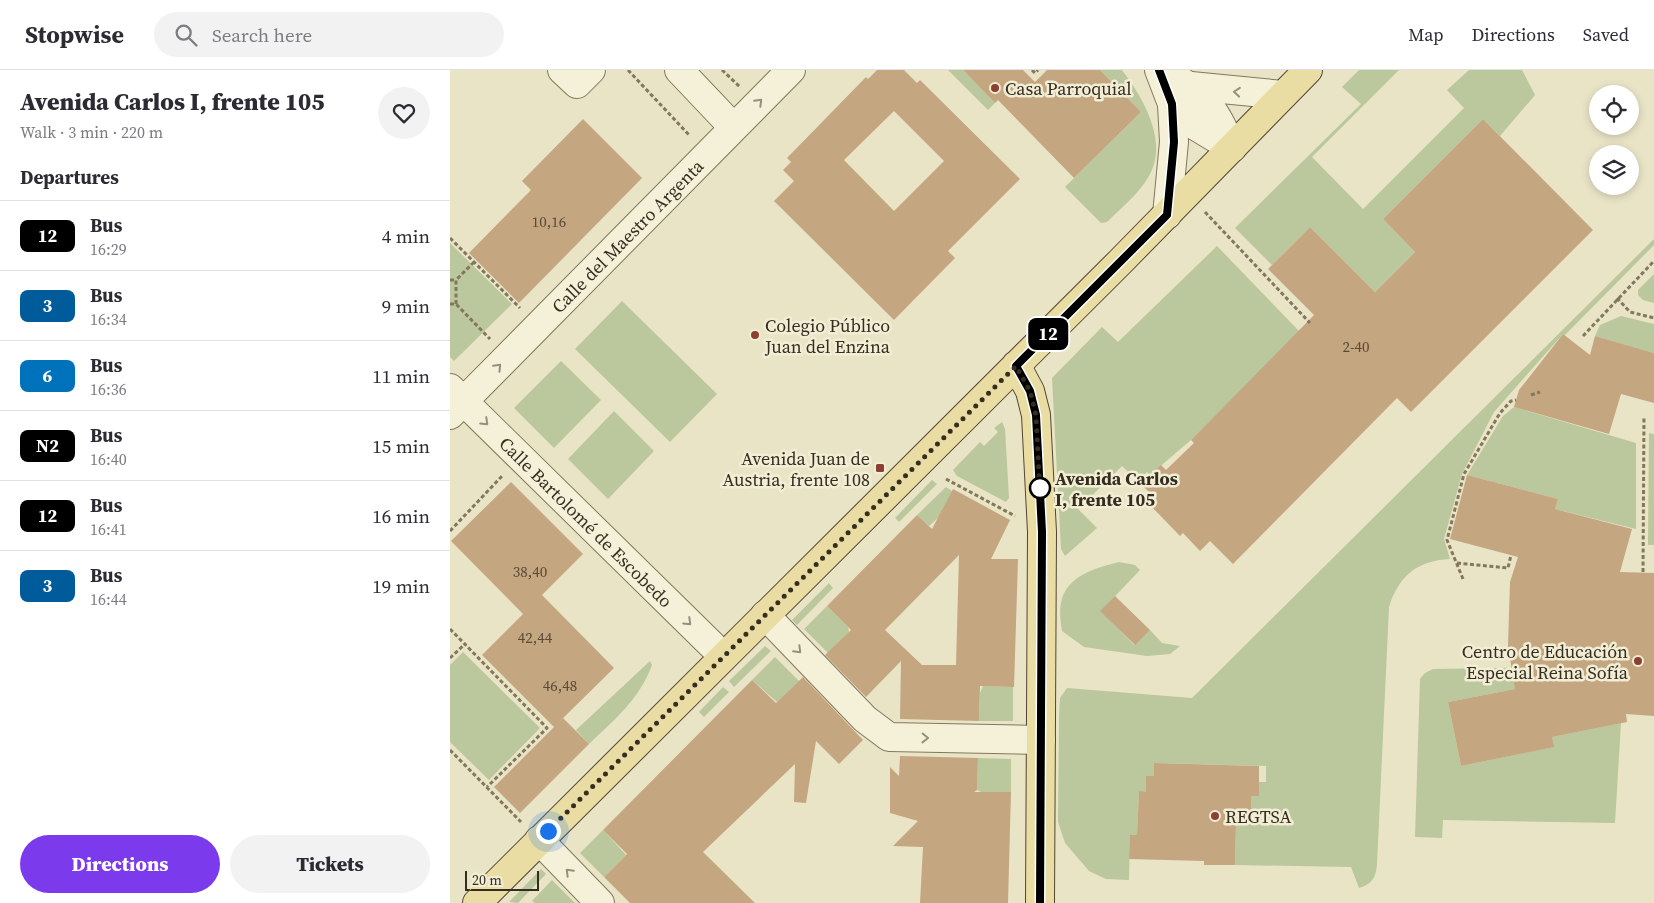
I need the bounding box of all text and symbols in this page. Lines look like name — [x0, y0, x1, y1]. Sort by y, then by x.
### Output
search box — [154, 12, 504, 57]
text: Stopwise — [25, 18, 124, 51]
icon: search — [172, 21, 200, 49]
text: Search here — [212, 22, 312, 48]
text: Map — [1408, 22, 1444, 47]
text: Directions — [1472, 22, 1555, 47]
text: Saved — [1583, 22, 1629, 47]
place label: Casa Parroquial — [1005, 76, 1132, 101]
marker: Casa Parroquial — [989, 82, 1001, 94]
text: Avenida Carlos I, frente 105 — [20, 85, 325, 118]
map controls — [1589, 85, 1639, 195]
button: locate — [1589, 85, 1639, 135]
one-way arrow — [1233, 86, 1241, 97]
button: heart — [378, 87, 430, 139]
one-way arrow — [753, 98, 762, 107]
text: Walk · 3 min · 220 m — [20, 121, 163, 143]
button: layers — [1589, 145, 1639, 195]
street label: Calle del Maestro Argenta — [546, 153, 709, 318]
text: Departures — [20, 164, 119, 190]
house number: 10,16 — [532, 211, 566, 232]
text: Bus — [90, 212, 122, 238]
text: 12 — [38, 223, 57, 248]
text: 4 min — [382, 223, 430, 249]
text: 16:29 — [90, 238, 127, 260]
text: Bus — [90, 282, 122, 308]
text: 3 — [43, 293, 52, 318]
text: 9 min — [382, 293, 430, 319]
text: 16:34 — [90, 308, 127, 330]
place label: Colegio Público Juan del Enzina — [764, 313, 891, 359]
line badge: 12 — [1026, 318, 1070, 350]
text: 12 — [1038, 321, 1058, 346]
marker: Colegio Público Juan del Enzina — [749, 329, 761, 341]
house number: 2-40 — [1342, 336, 1370, 357]
text: Bus — [90, 352, 122, 378]
text: 6 — [43, 363, 52, 388]
text: 11 min — [372, 363, 430, 389]
one-way arrow — [492, 364, 501, 373]
text: 16:36 — [90, 378, 127, 400]
one-way arrow — [479, 417, 488, 426]
text: Bus — [90, 422, 122, 448]
street label: Calle Bartolomé de Escobedo — [494, 431, 679, 613]
text: N2 — [36, 433, 59, 458]
text: 15 min — [372, 433, 430, 459]
place label: Avenida Juan de Austria, frente 108 — [723, 446, 870, 492]
text: 16:40 — [90, 448, 127, 470]
marker: Avenida Juan de Austria, frente 108 — [874, 462, 886, 474]
place label: Avenida Carlos I, frente 105 — [1055, 466, 1178, 512]
marker: Avenida Carlos I, frente 105 — [1029, 477, 1051, 499]
text: Bus — [90, 492, 122, 518]
text: 12 — [38, 503, 57, 528]
text: 16 min — [372, 503, 430, 529]
text: 16:41 — [90, 518, 127, 540]
house number: 38,40 — [513, 561, 547, 582]
text: Bus — [90, 562, 122, 588]
text: 3 — [43, 573, 52, 598]
text: 19 min — [372, 573, 430, 599]
text: 16:44 — [90, 588, 127, 610]
one-way arrow — [683, 616, 692, 625]
house number: 42,44 — [518, 627, 553, 648]
place label: Centro de Educación Especial Reina Sofía — [1462, 639, 1629, 685]
one-way arrow — [792, 645, 801, 654]
marker: Centro de Educación Especial Reina Sofía — [1632, 655, 1644, 667]
house number: 46,48 — [543, 675, 577, 696]
one-way arrow — [922, 733, 930, 743]
place label: REGTSA — [1225, 804, 1291, 829]
marker: REGTSA — [1209, 810, 1221, 822]
your location — [536, 819, 561, 844]
button: Directions — [20, 835, 220, 893]
button: Tickets — [230, 835, 430, 893]
scale bar — [465, 868, 539, 891]
one-way arrow — [566, 869, 575, 878]
text: 20 m — [472, 870, 502, 890]

